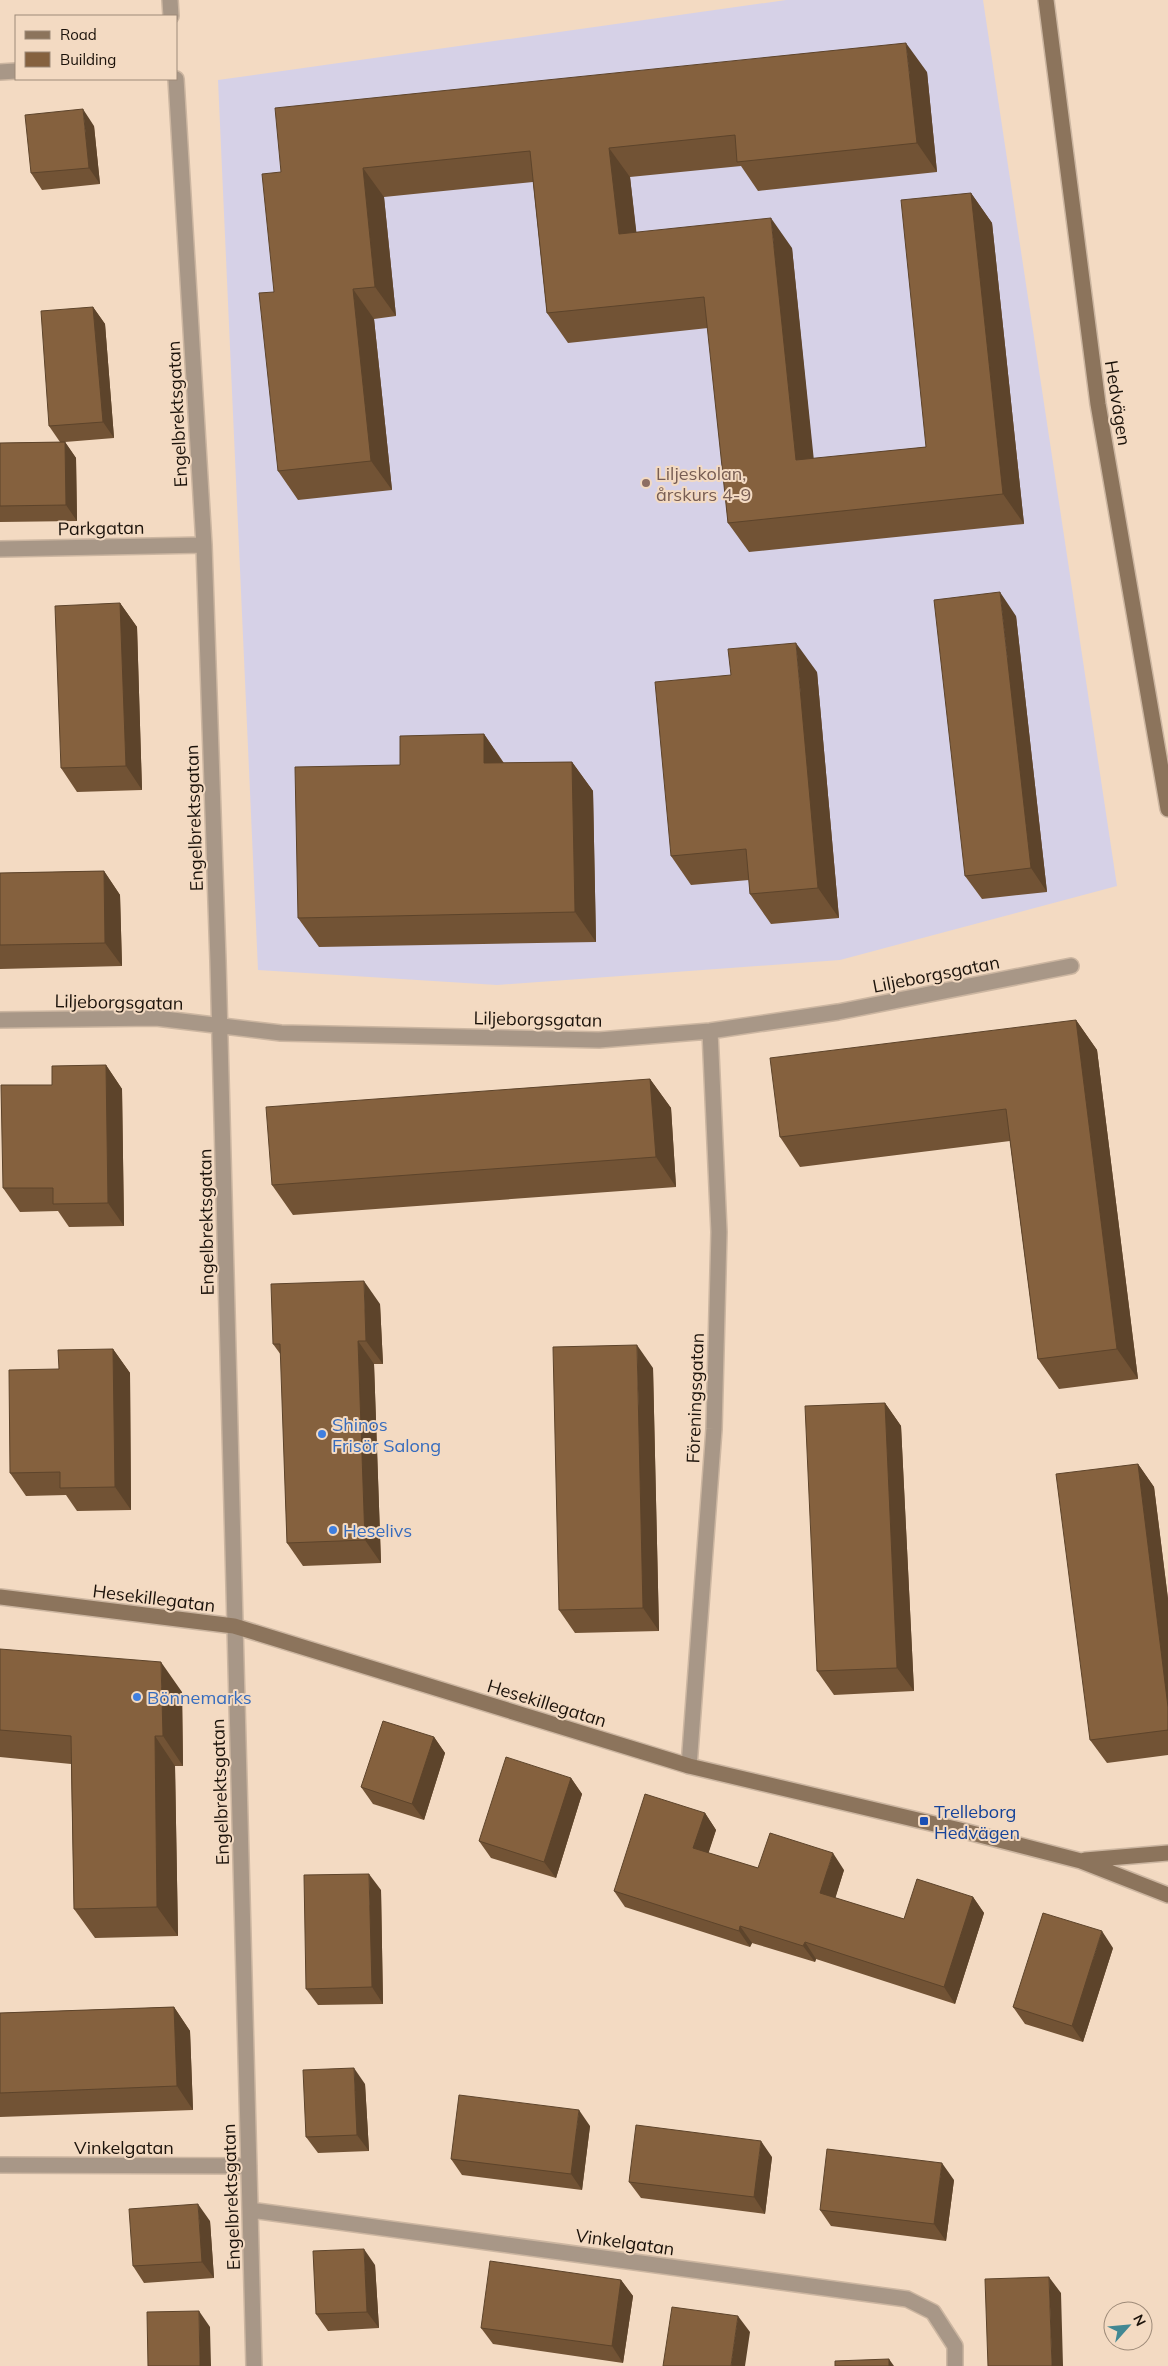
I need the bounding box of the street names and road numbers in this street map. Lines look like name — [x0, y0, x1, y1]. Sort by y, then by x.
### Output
street label: Engelbrektsgatan — [162, 340, 192, 488]
street label: Hedvägen — [1100, 359, 1136, 447]
street label: Parkgatan — [57, 516, 145, 540]
street label: Engelbrektsgatan — [180, 744, 208, 892]
street label: Liljeborgsgatan — [870, 950, 1002, 998]
street label: Liljeborgsgatan — [54, 989, 184, 1015]
street label: Liljeborgsgatan — [473, 1006, 603, 1032]
street label: Engelbrektsgatan — [193, 1148, 219, 1296]
street label: Föreningsgatan — [681, 1332, 709, 1464]
street label: Hesekillegatan — [91, 1579, 217, 1617]
street label: Hesekillegatan — [485, 1674, 609, 1732]
street label: Engelbrektsgatan — [206, 1718, 234, 1866]
street label: Engelbrektsgatan — [217, 2123, 245, 2271]
street label: Vinkelgatan — [74, 2136, 174, 2159]
street label: Vinkelgatan — [574, 2224, 676, 2260]

